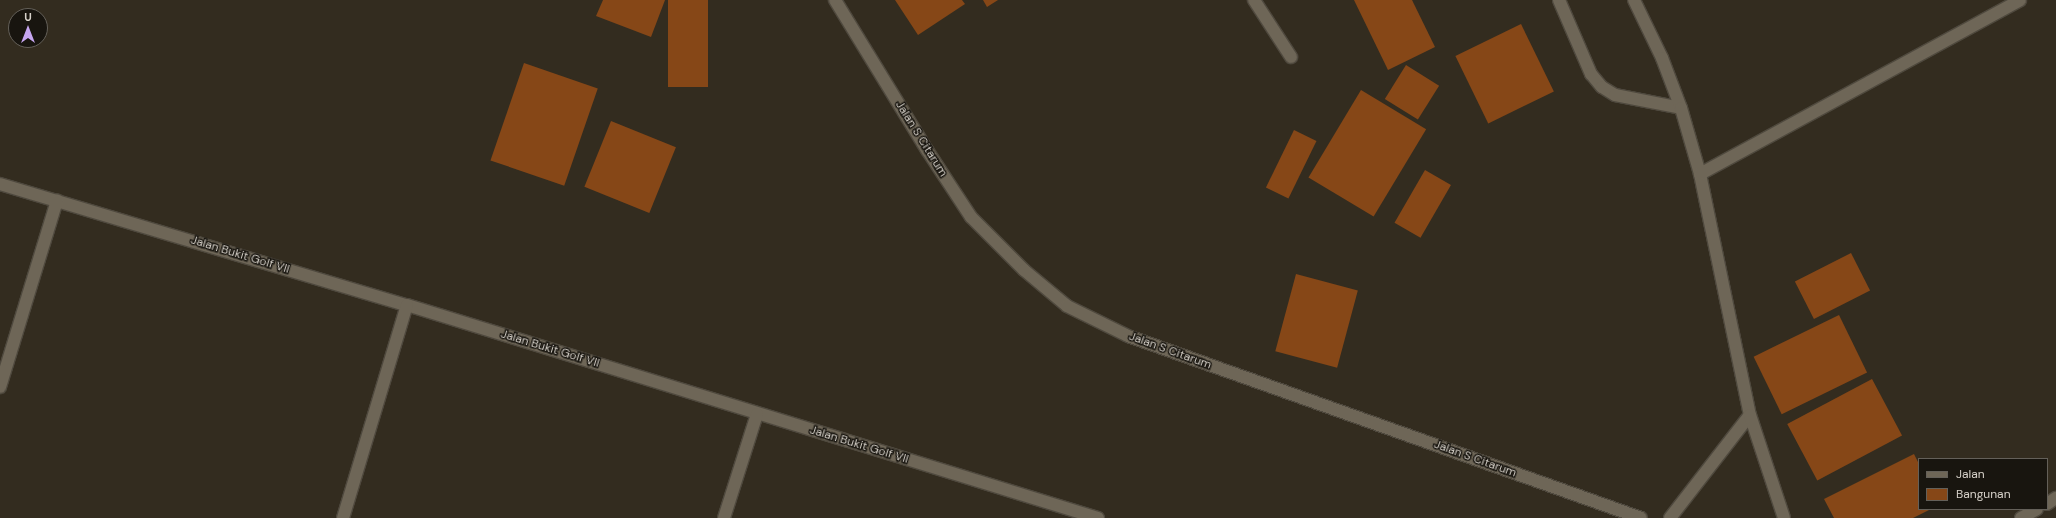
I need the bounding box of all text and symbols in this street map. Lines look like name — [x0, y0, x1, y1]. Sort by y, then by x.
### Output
north arrow — [8, 8, 48, 48]
text: U — [24, 10, 32, 24]
street label: Jalan S Citarum — [892, 98, 950, 180]
street label: Jalan Bukit Golf VII — [189, 233, 291, 277]
street label: Jalan Bukit Golf VII — [499, 327, 601, 371]
street label: Jalan S Citarum — [1127, 329, 1213, 373]
street label: Jalan Bukit Golf VII — [808, 423, 910, 467]
street label: Jalan S Citarum — [1432, 437, 1518, 481]
legend — [1918, 458, 2048, 510]
text: Jalan — [1956, 466, 1985, 482]
text: Bangunan — [1956, 486, 2011, 502]

